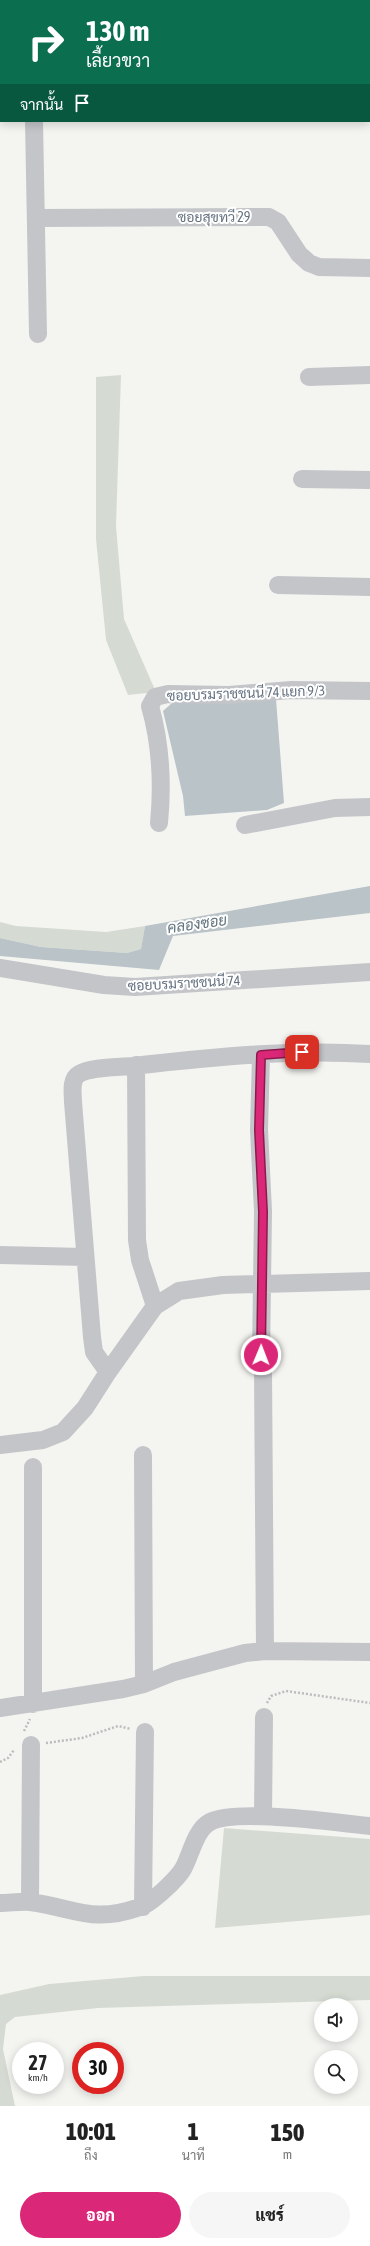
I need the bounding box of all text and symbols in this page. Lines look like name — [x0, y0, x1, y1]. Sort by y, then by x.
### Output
text: 130 m — [86, 15, 149, 47]
icon: right — [20, 16, 72, 68]
text: เลี้ยวขวา — [86, 50, 150, 71]
icon: arrive — [71, 92, 93, 114]
text: จากนั้น — [20, 96, 63, 113]
street label: ซอยสุขทวี 29 — [178, 208, 250, 227]
street label: ซอยบรมราชชนนี 74 แยก 9/3 — [166, 681, 326, 704]
water label: คลองซอย — [166, 911, 228, 936]
street label: ซอยบรมราชชนนี 74 — [127, 971, 241, 994]
pin — [285, 1035, 319, 1069]
icon: arrive — [291, 1041, 313, 1063]
position arrow — [240, 1334, 282, 1376]
map controls — [314, 1998, 358, 2094]
button: sound — [314, 1998, 358, 2042]
speed limit sign: 30 — [72, 2042, 124, 2094]
button: search — [314, 2050, 358, 2094]
text: 27 — [29, 2051, 47, 2074]
text: km/h — [28, 2072, 48, 2083]
text: 10:01 — [66, 2118, 116, 2145]
text: 1 — [188, 2118, 199, 2145]
text: 150 — [270, 2119, 304, 2146]
text: m — [283, 2147, 292, 2162]
text: ถึง — [84, 2148, 98, 2163]
text: นาที — [182, 2148, 205, 2163]
button: ออก — [20, 2192, 181, 2238]
button: แชร์ — [189, 2192, 350, 2238]

